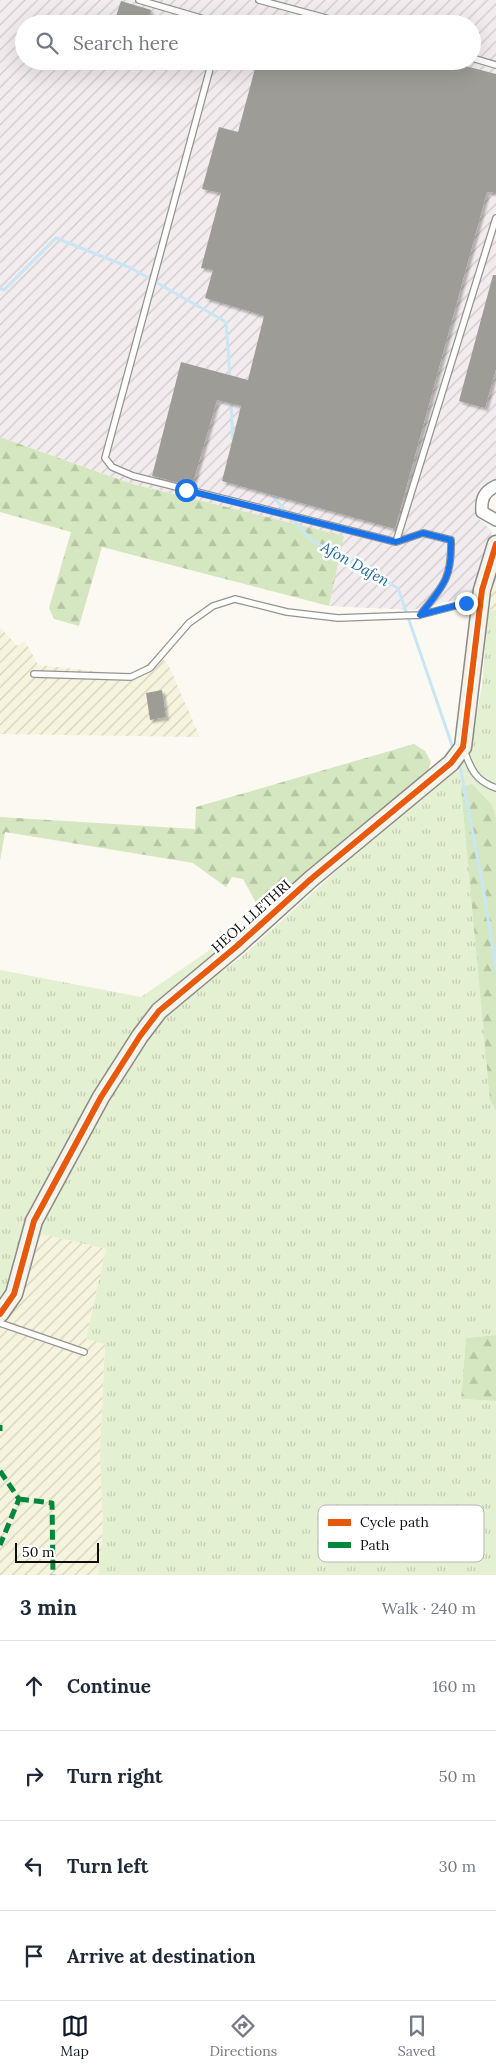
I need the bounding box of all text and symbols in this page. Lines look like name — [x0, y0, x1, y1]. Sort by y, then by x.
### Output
search box — [15, 15, 481, 70]
icon: search — [33, 29, 61, 57]
text: Search here — [73, 31, 179, 55]
route start — [175, 479, 198, 502]
water label: Afon Dafen — [317, 537, 393, 591]
route end — [455, 592, 478, 615]
street label: HEOL LLETHRI — [208, 876, 294, 956]
legend — [318, 1505, 484, 1562]
text: Cycle path — [360, 1513, 429, 1531]
text: Path — [360, 1536, 389, 1554]
scale bar — [15, 1540, 99, 1563]
text: 50 m — [22, 1543, 55, 1561]
text: 3 min — [20, 1594, 77, 1621]
text: Walk · 240 m — [382, 1598, 476, 1618]
icon: ahead — [20, 1672, 48, 1700]
text: Continue — [67, 1674, 151, 1698]
text: 160 m — [432, 1676, 476, 1696]
icon: right — [20, 1762, 48, 1790]
text: Turn right — [67, 1764, 163, 1788]
text: 50 m — [439, 1766, 476, 1786]
icon: left — [20, 1852, 48, 1880]
text: Turn left — [67, 1854, 148, 1878]
text: 30 m — [439, 1856, 476, 1876]
icon: arrive — [20, 1942, 48, 1970]
text: Arrive at destination — [67, 1944, 256, 1968]
tab: Map — [60, 2012, 89, 2060]
tab: Directions — [209, 2012, 277, 2060]
tab: Saved — [398, 2012, 436, 2060]

